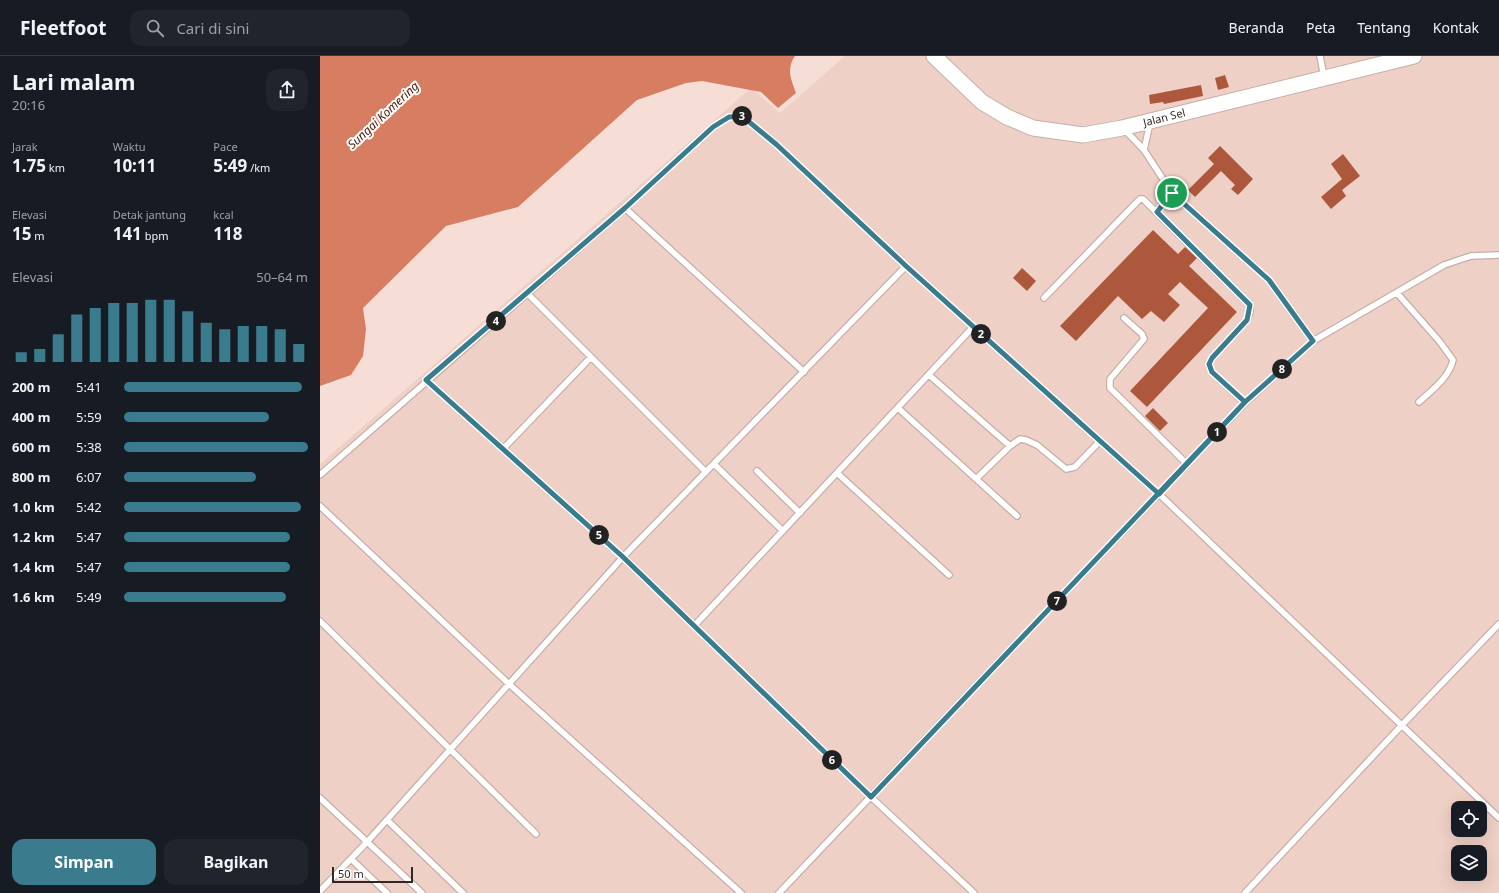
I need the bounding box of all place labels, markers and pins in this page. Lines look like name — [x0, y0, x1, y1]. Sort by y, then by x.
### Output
pin: 3 — [732, 106, 752, 126]
pin — [1155, 176, 1189, 210]
pin: 4 — [486, 311, 506, 331]
pin: 2 — [971, 324, 991, 344]
pin: 8 — [1272, 359, 1292, 379]
pin: 1 — [1207, 422, 1227, 442]
pin: 5 — [589, 525, 609, 545]
pin: 7 — [1047, 591, 1067, 611]
pin: 6 — [822, 750, 842, 770]

